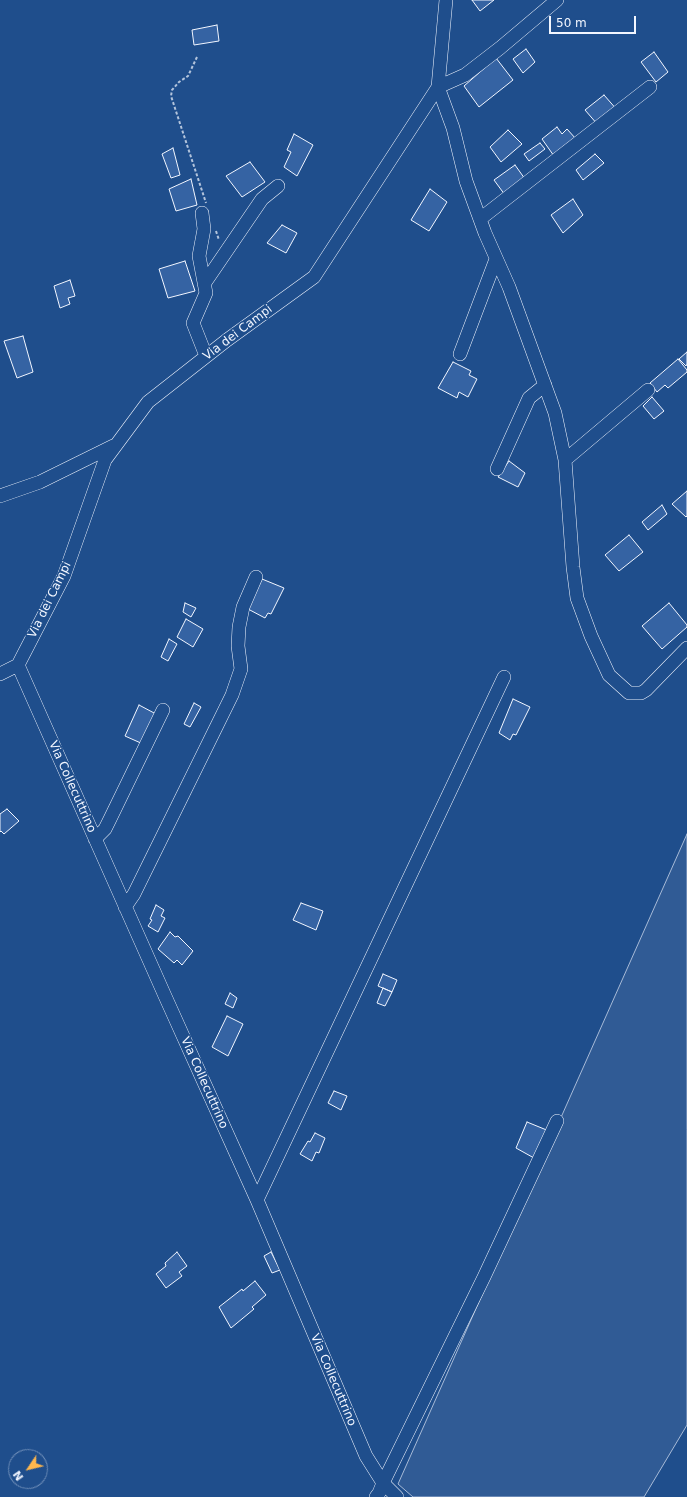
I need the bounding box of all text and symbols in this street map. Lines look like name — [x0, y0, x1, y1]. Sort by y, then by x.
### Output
scale bar — [551, 8, 638, 34]
text: 50 m — [556, 16, 587, 30]
street label: Via dei Campi — [201, 302, 275, 364]
street label: Via dei Campi — [25, 560, 75, 640]
street label: Via Collecuttrino — [45, 739, 99, 835]
street label: Via Collecuttrino — [177, 1035, 231, 1131]
street label: Via Collecuttrino — [307, 1332, 359, 1428]
north arrow — [8, 1449, 48, 1489]
text: N — [11, 1468, 27, 1483]

